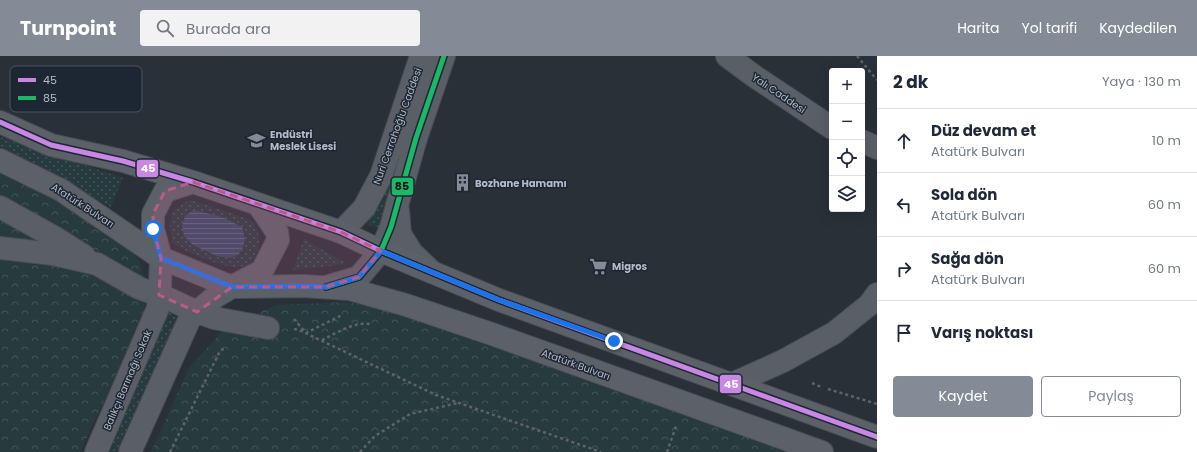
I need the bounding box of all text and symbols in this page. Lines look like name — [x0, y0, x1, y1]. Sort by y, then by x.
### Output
search box — [140, 10, 420, 46]
text: Turnpoint — [20, 15, 116, 42]
icon: search — [154, 17, 176, 39]
text: Burada ara — [186, 18, 271, 39]
text: Harita — [957, 18, 1000, 38]
text: Yol tarifi — [1022, 18, 1077, 38]
text: Kaydedilen — [1099, 18, 1177, 38]
legend — [10, 66, 142, 112]
street label: Nuri Cerrahoğlu Caddesi — [369, 66, 426, 187]
map controls — [829, 68, 865, 212]
button: + — [829, 68, 865, 104]
street label: Yalı Caddesi — [749, 70, 809, 117]
text: 2 dk — [893, 70, 928, 94]
text: 45 — [43, 72, 57, 88]
text: Yaya · 130 m — [1102, 72, 1181, 91]
text: 85 — [43, 90, 57, 106]
button: − — [829, 104, 865, 140]
text: Düz devam et — [931, 120, 1036, 141]
place label: Endüstri Meslek Lisesi — [270, 127, 336, 154]
school or university icon: Endüstri Meslek Lisesi — [247, 130, 267, 150]
icon: ahead — [893, 130, 915, 152]
text: 10 m — [1152, 131, 1181, 150]
button: locate — [829, 140, 865, 176]
text: Atatürk Bulvarı — [931, 142, 1025, 161]
line badge: 45 — [136, 159, 159, 178]
text: 45 — [141, 160, 155, 176]
building icon: Bozhane Hamamı — [452, 173, 472, 193]
place label: Bozhane Hamamı — [475, 176, 567, 191]
button: layers — [829, 176, 865, 212]
line badge: 85 — [391, 177, 414, 196]
text: 85 — [395, 178, 409, 194]
street label: Atatürk Bulvarı — [48, 179, 117, 231]
text: Sola dön — [931, 184, 997, 205]
icon: left — [893, 194, 915, 216]
text: 60 m — [1148, 195, 1181, 214]
text: Atatürk Bulvarı — [931, 206, 1025, 225]
route start — [144, 220, 162, 238]
text: Sağa dön — [931, 248, 1004, 269]
supermarket icon: Migros — [589, 256, 609, 276]
icon: right — [893, 258, 915, 280]
place label: Migros — [612, 259, 648, 274]
text: 60 m — [1148, 259, 1181, 278]
text: Atatürk Bulvarı — [931, 270, 1025, 289]
icon: arrive — [893, 322, 915, 344]
text: Varış noktası — [931, 322, 1033, 343]
street label: Balıkçı Barınağı Sokak — [100, 327, 156, 433]
route end — [605, 332, 623, 350]
street label: Atatürk Bulvarı — [539, 345, 612, 384]
line badge: 45 — [719, 374, 742, 394]
text: 45 — [724, 376, 738, 392]
button: Kaydet — [893, 376, 1033, 417]
button: Paylaş — [1041, 376, 1181, 417]

